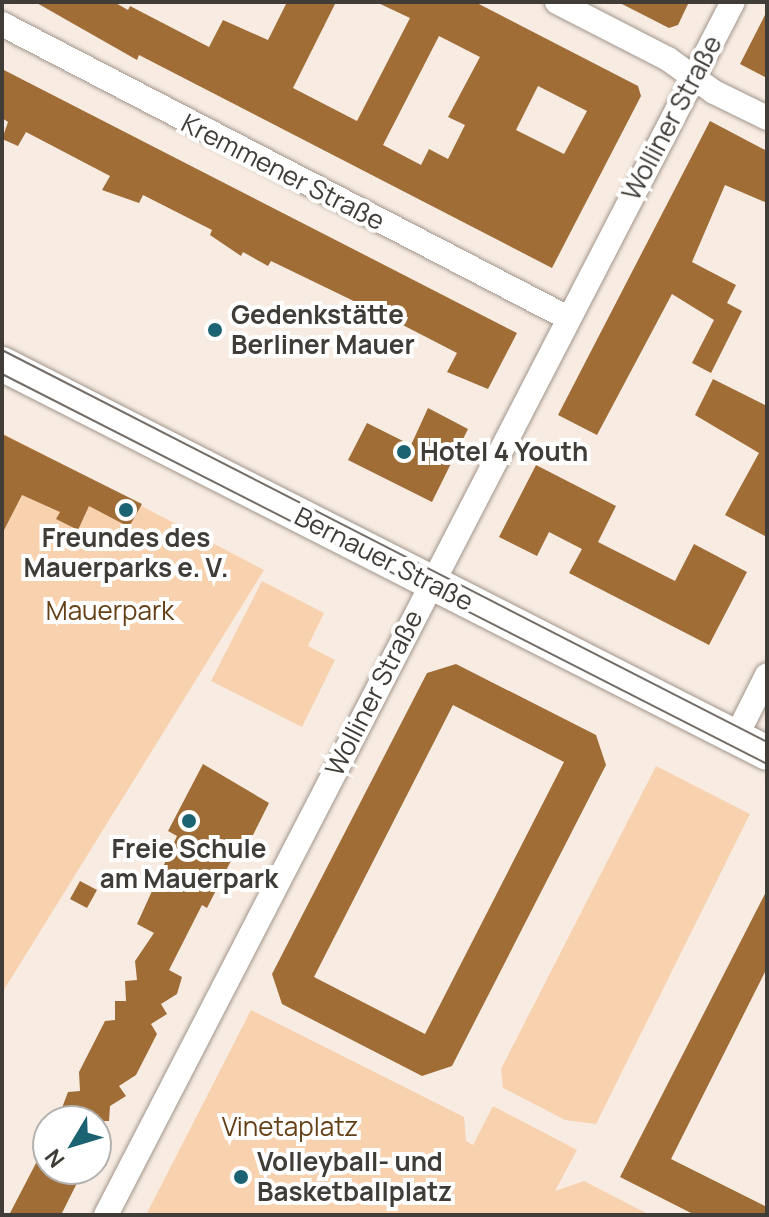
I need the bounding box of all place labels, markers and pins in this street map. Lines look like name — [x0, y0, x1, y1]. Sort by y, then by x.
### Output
place label: Gedenkstätte Berliner Mauer — [231, 299, 415, 360]
marker: Gedenkstätte Berliner Mauer — [206, 321, 224, 339]
place label: Hotel 4 Youth — [420, 436, 588, 468]
marker: Hotel 4 Youth — [395, 443, 413, 461]
marker: Freundes des Mauerparks e. V. — [117, 501, 135, 519]
place label: Freundes des Mauerparks e. V. — [23, 522, 229, 584]
marker: Freie Schule am Mauerpark — [180, 812, 198, 830]
place label: Freie Schule am Mauerpark — [100, 833, 278, 894]
place label: Volleyball- und Basketballplatz — [257, 1146, 452, 1208]
marker: Volleyball- und Basketballplatz — [232, 1168, 250, 1186]

